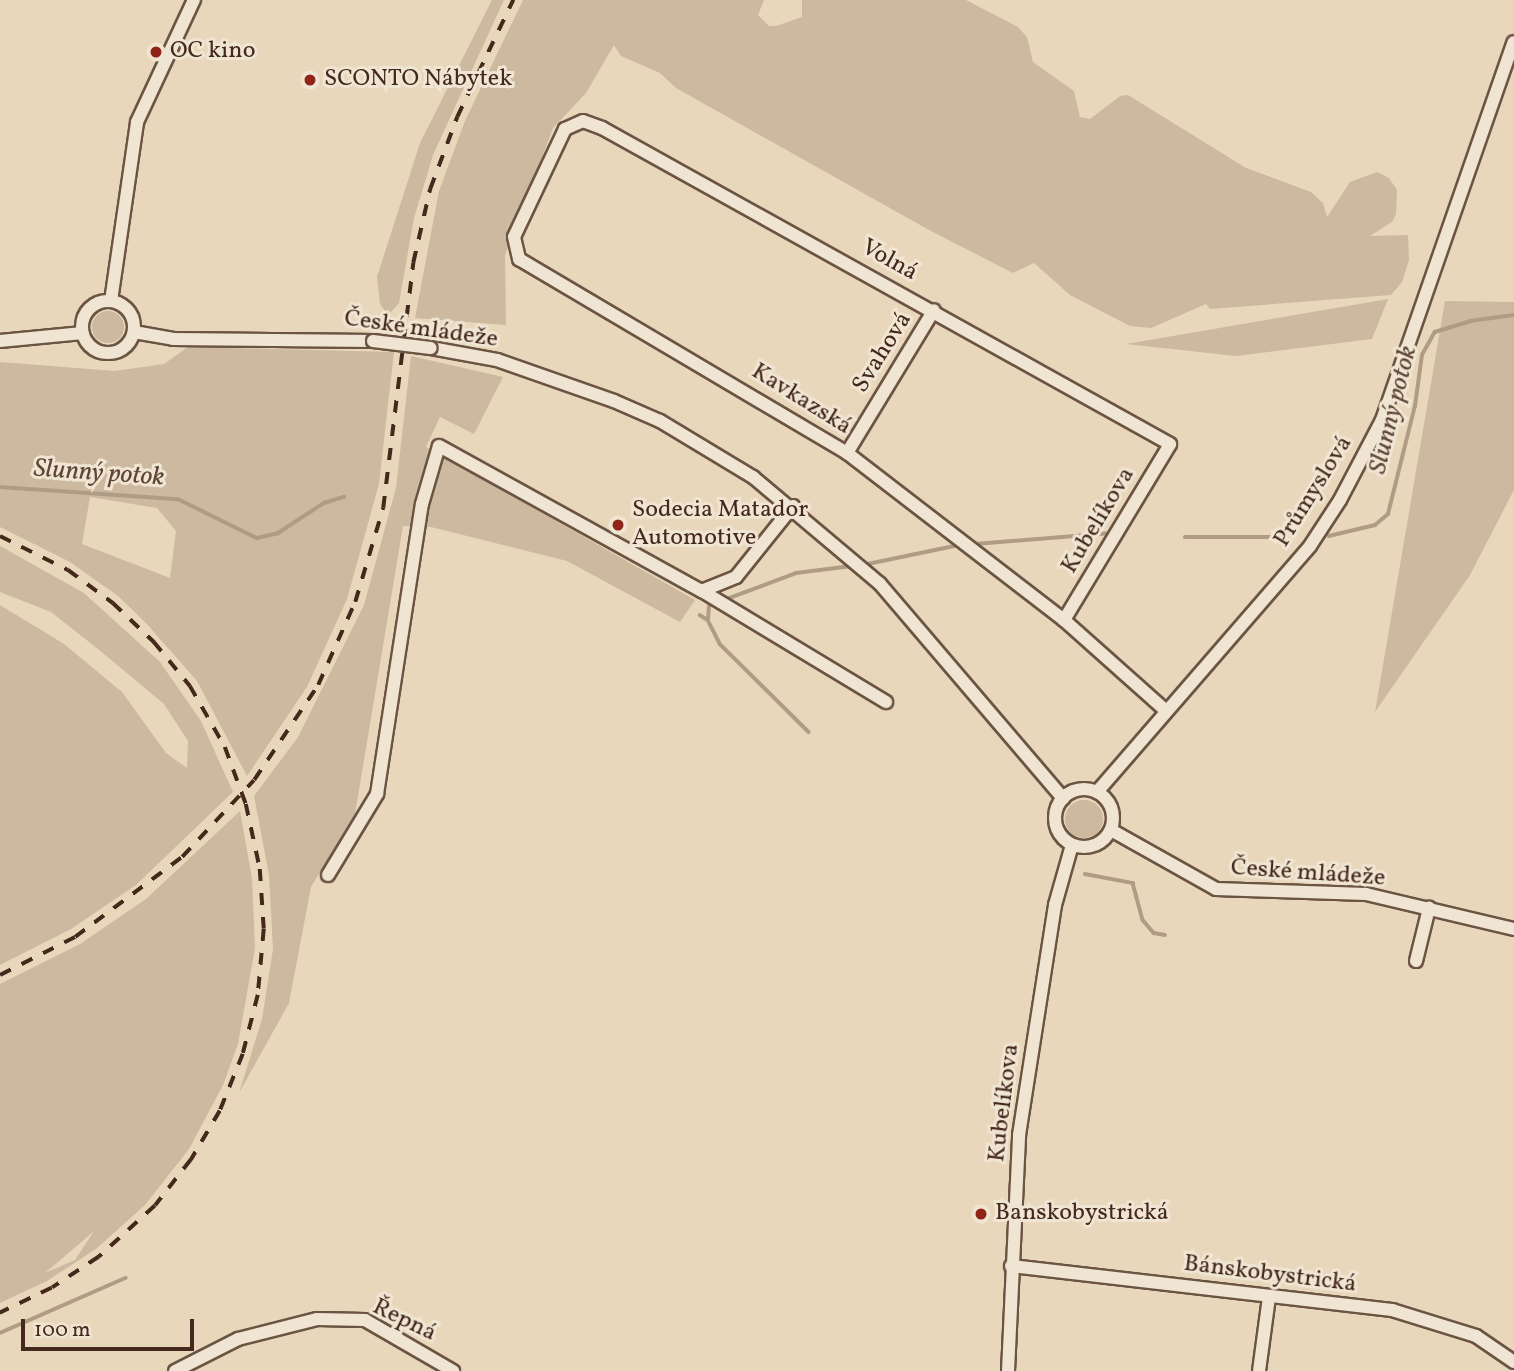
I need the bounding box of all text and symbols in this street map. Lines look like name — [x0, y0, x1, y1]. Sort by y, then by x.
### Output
place label: OC kino — [170, 38, 255, 66]
marker: OC kino — [148, 44, 164, 60]
place label: SCONTO Nábytek — [324, 66, 512, 94]
marker: SCONTO Nábytek — [302, 72, 318, 88]
street label: Volná — [856, 234, 922, 288]
street label: České mládeže — [342, 305, 500, 355]
street label: Svahová — [847, 307, 919, 399]
water label: Slunný potok — [1363, 343, 1425, 477]
street label: Kavkazská — [746, 358, 856, 442]
street label: Průmyslová — [1269, 431, 1359, 553]
water label: Slunný potok — [33, 454, 165, 494]
street label: Kubelíkova — [1056, 463, 1142, 579]
place label: Sodecia Matador Automotive — [632, 497, 808, 553]
marker: Sodecia Matador Automotive — [610, 517, 626, 533]
street label: České mládeže — [1230, 854, 1386, 894]
street label: Kubelíkova — [983, 1042, 1027, 1164]
place label: Banskobystrická — [995, 1200, 1169, 1228]
marker: Banskobystrická — [973, 1206, 989, 1222]
street label: Bánskobystrická — [1182, 1250, 1358, 1300]
street label: Řepná — [367, 1293, 441, 1349]
scale bar — [24, 1304, 198, 1348]
text: 100 m — [34, 1316, 91, 1345]

